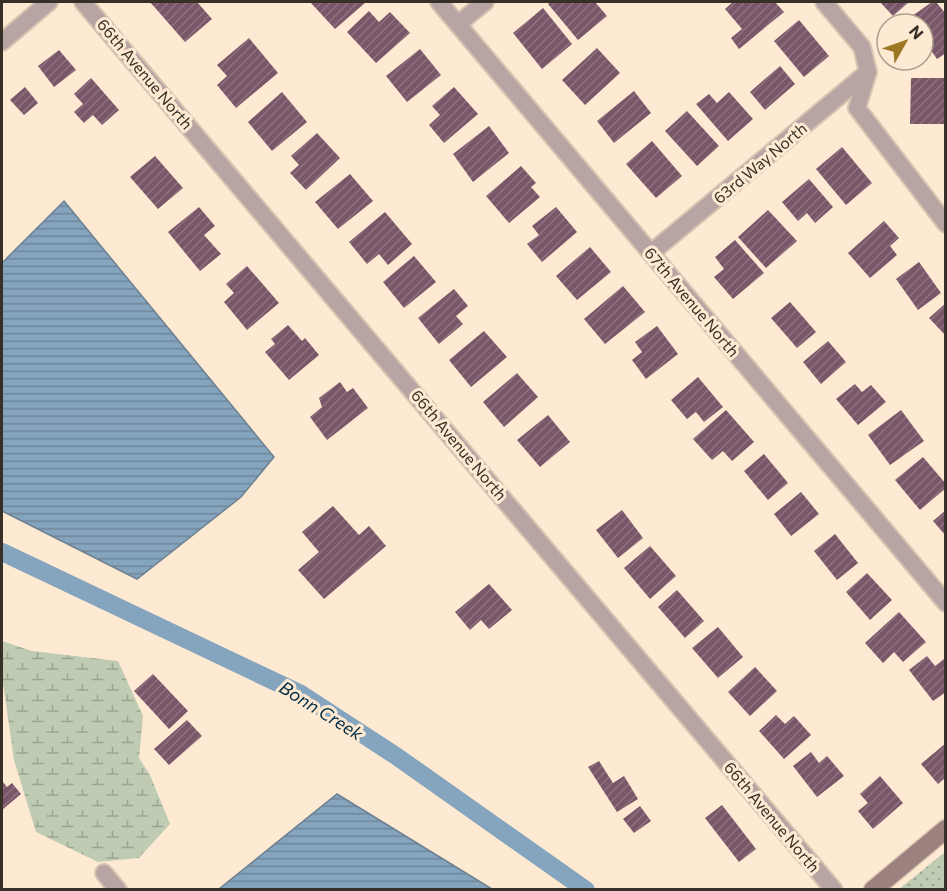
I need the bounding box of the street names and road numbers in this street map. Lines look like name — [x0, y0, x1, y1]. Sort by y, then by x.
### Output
street label: 66th Avenue North — [94, 15, 197, 133]
street label: 63rd Way North — [709, 118, 810, 207]
street label: 67th Avenue North — [641, 243, 744, 360]
street label: 66th Avenue North — [408, 386, 511, 504]
street label: 66th Avenue North — [721, 758, 824, 876]

